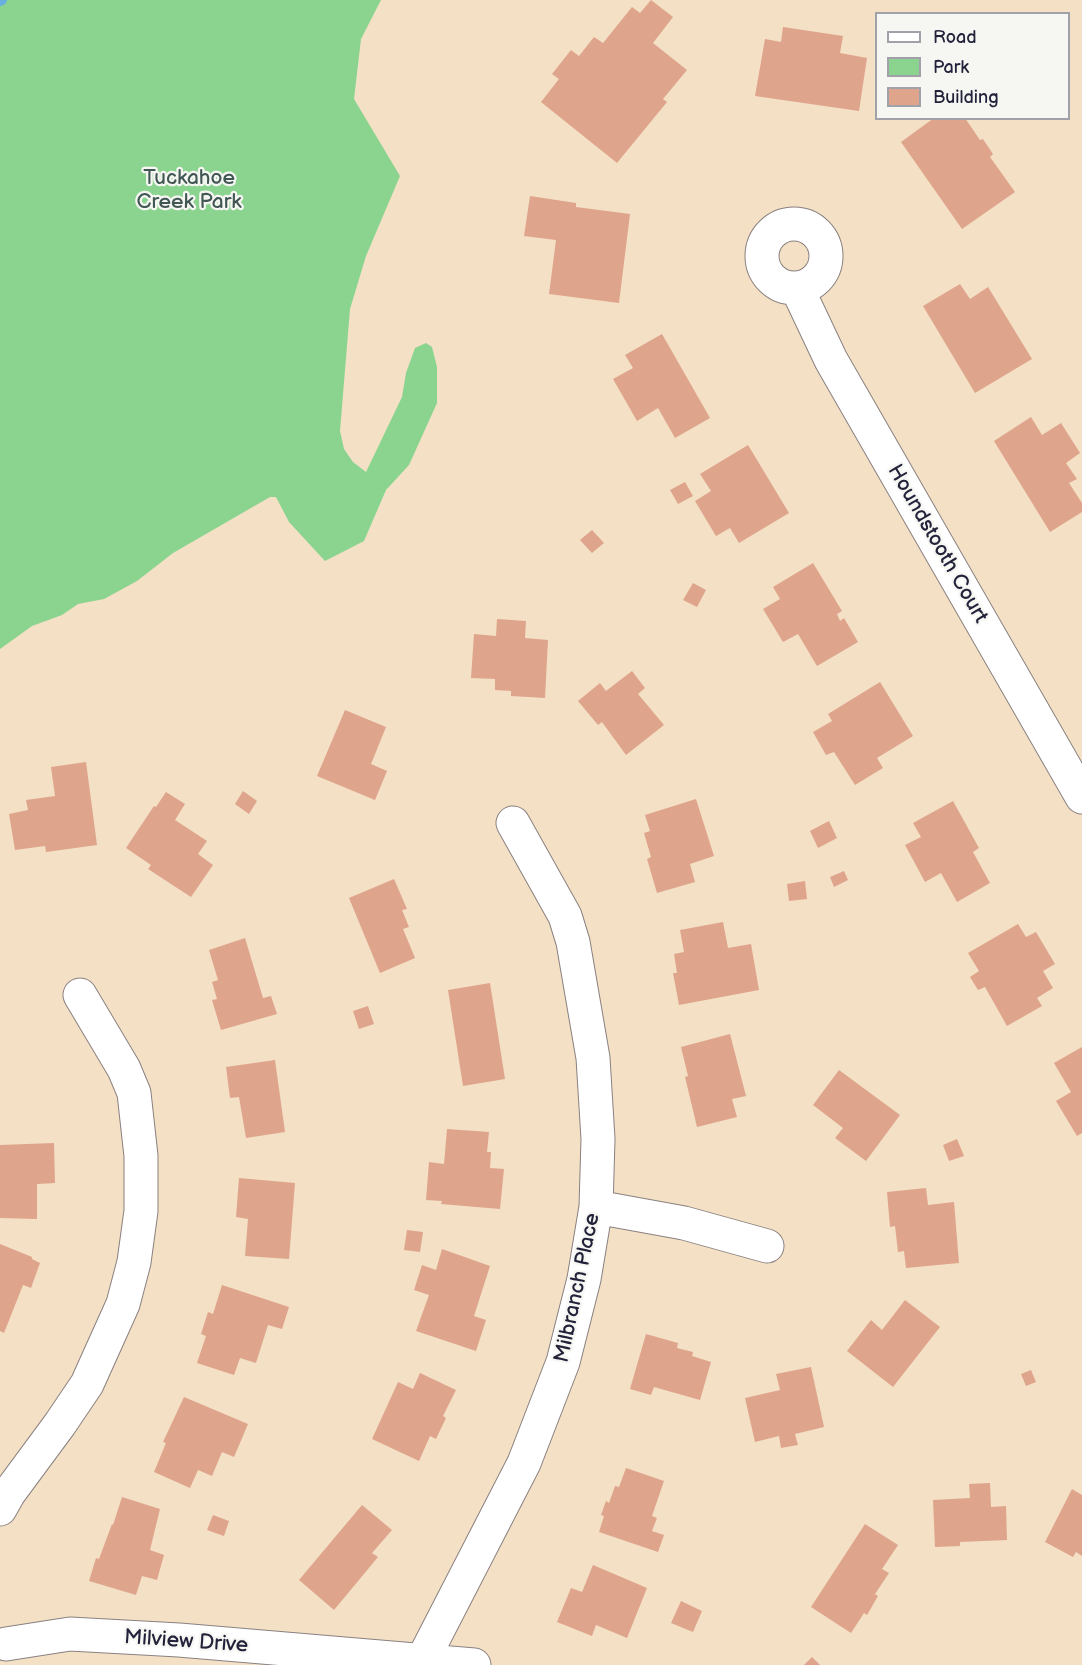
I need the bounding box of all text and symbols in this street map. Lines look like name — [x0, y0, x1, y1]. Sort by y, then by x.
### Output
legend — [875, 12, 1070, 120]
text: Road — [933, 27, 977, 48]
text: Park — [933, 57, 969, 78]
text: Building — [933, 87, 999, 108]
park label: Tuckahoe Creek Park — [136, 166, 242, 216]
street label: Houndstooth Court — [881, 460, 993, 628]
street label: Milbranch Place — [550, 1211, 606, 1365]
street label: Milview Drive — [123, 1625, 249, 1659]

